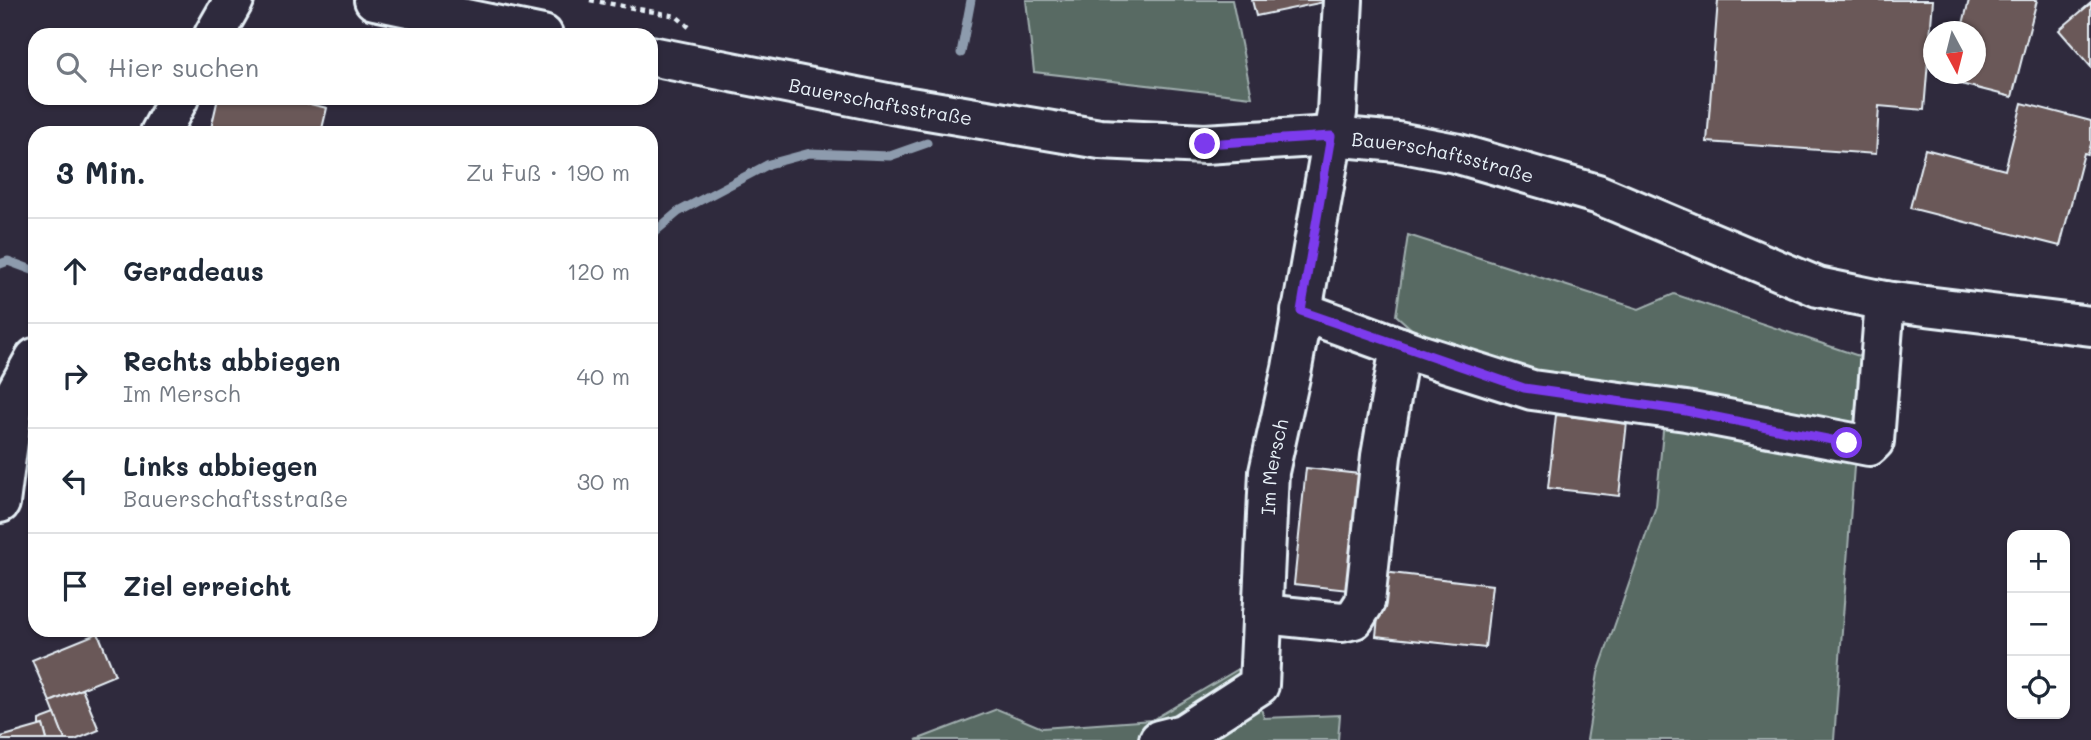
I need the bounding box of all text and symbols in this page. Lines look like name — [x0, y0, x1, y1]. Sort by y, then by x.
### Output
north arrow — [1923, 21, 1986, 84]
search box — [28, 28, 658, 105]
icon: search — [52, 48, 90, 86]
text: Hier suchen — [108, 50, 259, 84]
street label: Bauerschaftsstraße — [787, 71, 974, 130]
street label: Bauerschaftsstraße — [1351, 125, 1537, 188]
route end — [1189, 128, 1220, 159]
text: 3 Min. — [56, 152, 146, 192]
text: Zu Fuß · 190 m — [466, 157, 630, 187]
icon: ahead — [56, 252, 94, 290]
text: Geradeaus — [123, 254, 264, 288]
text: 120 m — [567, 256, 630, 286]
text: Rechts abbiegen — [123, 344, 340, 378]
icon: right — [56, 357, 94, 395]
text: 40 m — [577, 361, 630, 391]
text: Im Mersch — [123, 378, 241, 408]
street label: Im Mersch — [1254, 416, 1293, 516]
route start — [1831, 427, 1862, 458]
text: Links abbiegen — [123, 449, 318, 483]
icon: left — [56, 462, 94, 500]
text: 30 m — [577, 466, 630, 496]
text: Bauerschaftsstraße — [123, 483, 348, 513]
map controls — [2007, 530, 2070, 719]
button: + — [2007, 530, 2070, 593]
icon: arrive — [56, 567, 94, 605]
text: Ziel erreicht — [123, 569, 291, 603]
button: − — [2007, 593, 2070, 656]
button: locate — [2007, 656, 2070, 719]

